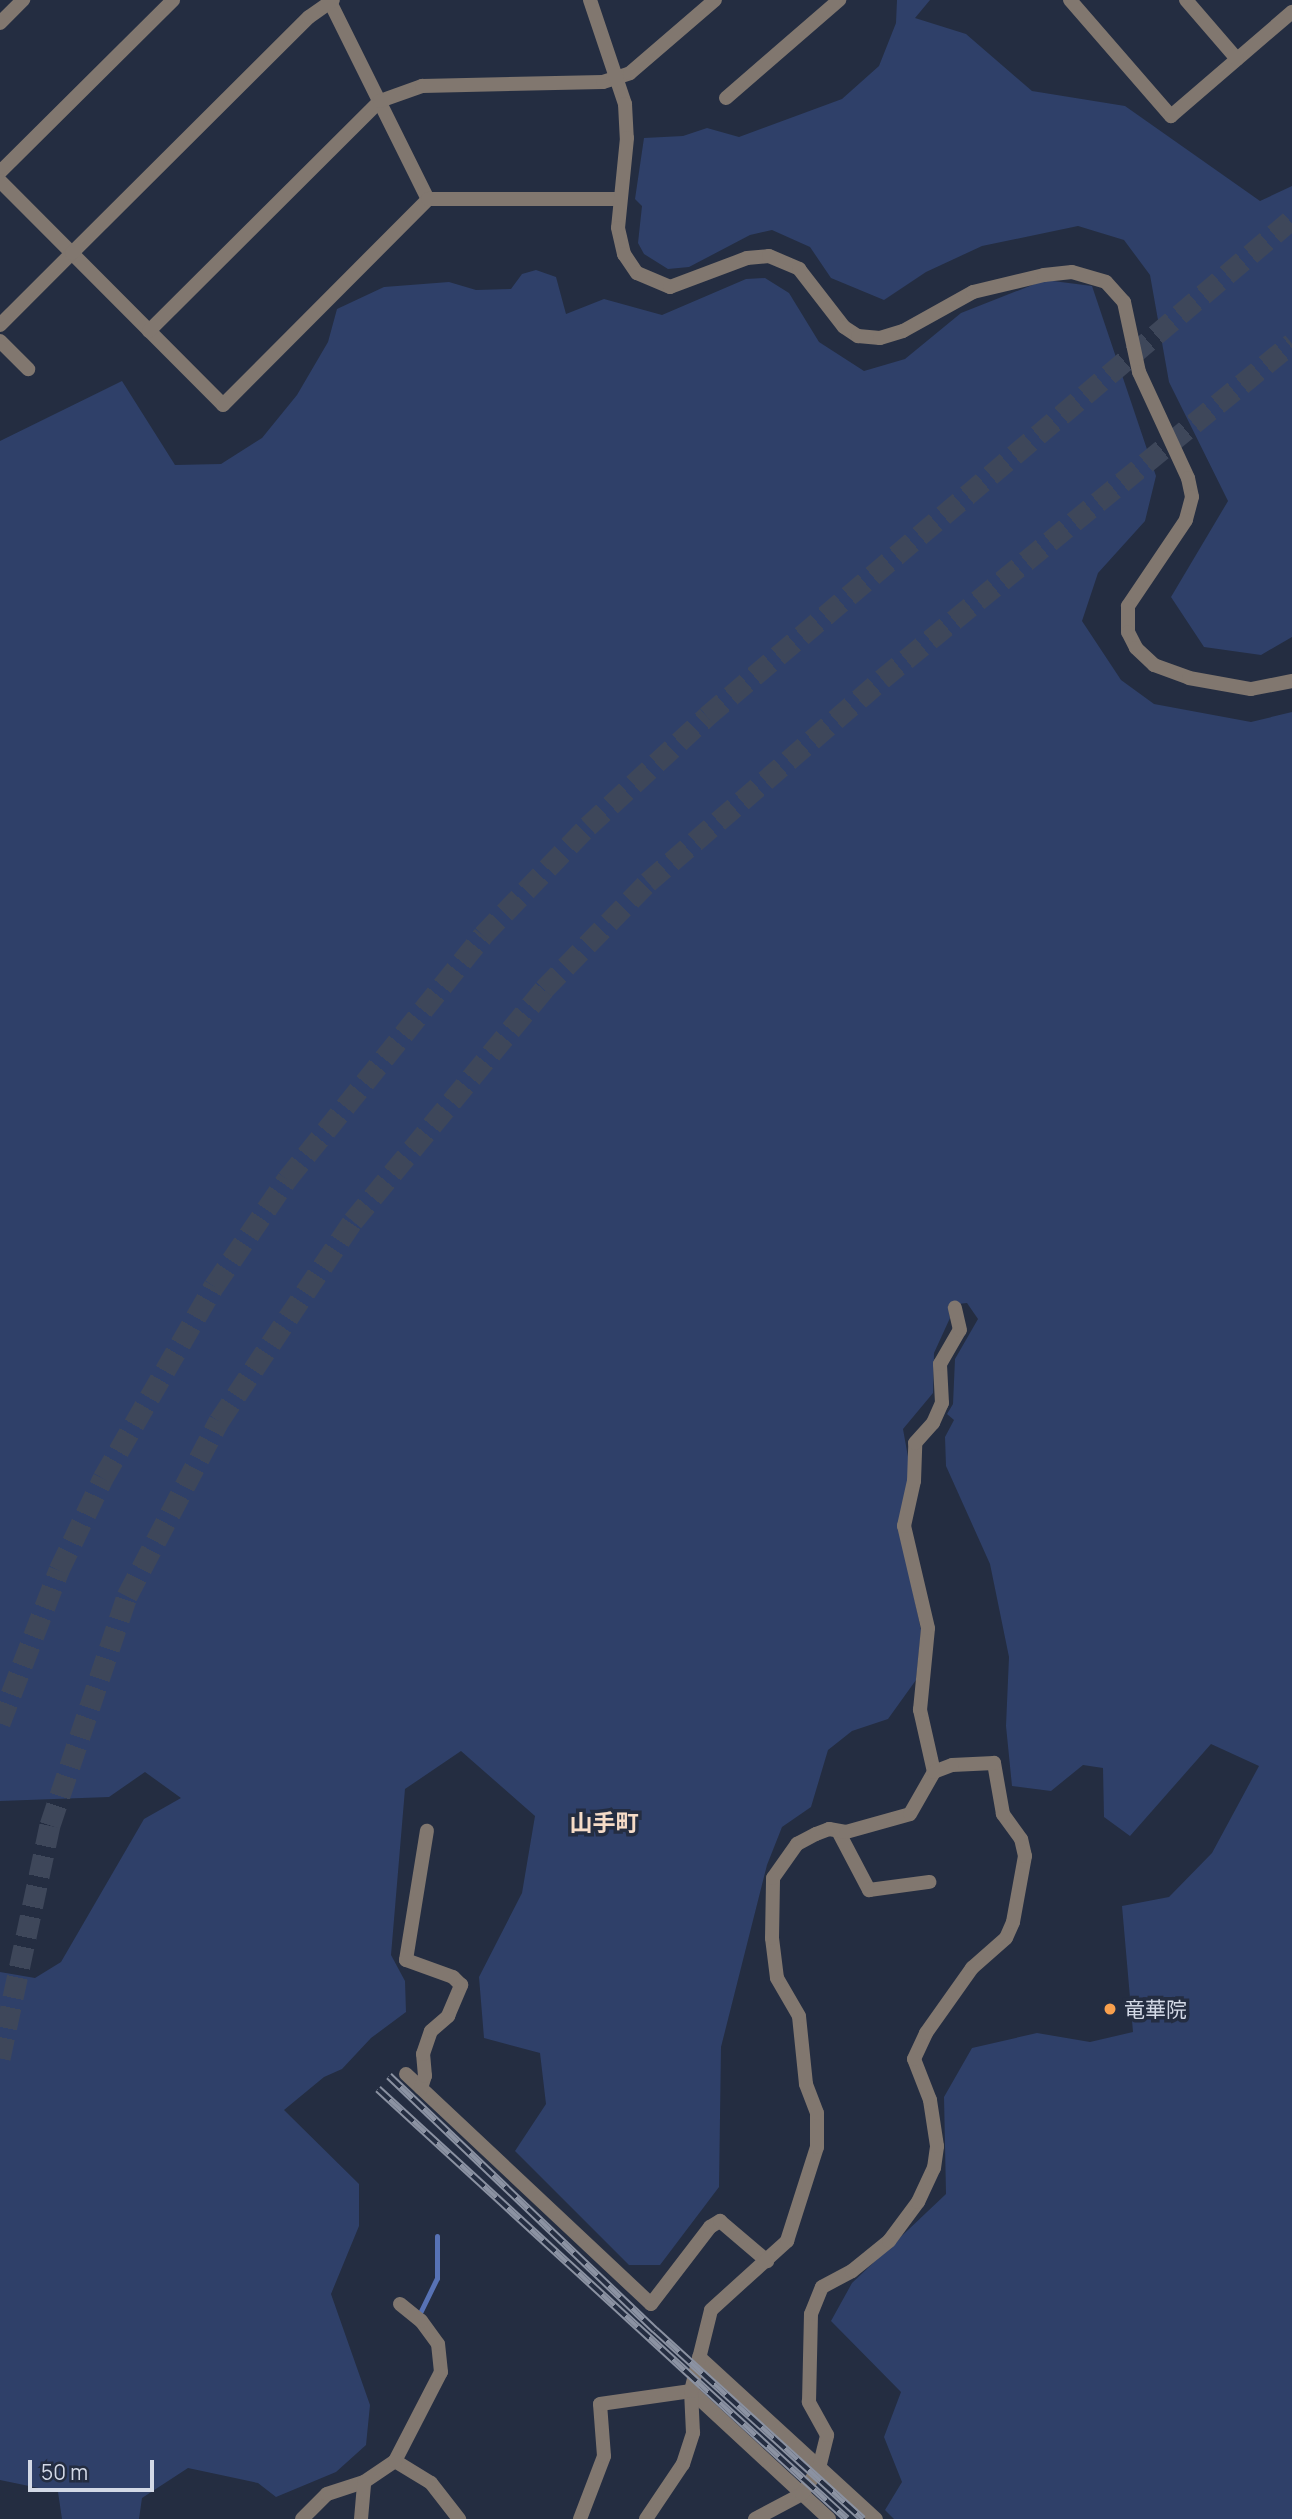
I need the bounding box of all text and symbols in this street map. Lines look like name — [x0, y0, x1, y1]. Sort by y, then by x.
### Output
district label: 山手町 — [570, 1808, 638, 1836]
place label: 竜華院 — [1124, 1996, 1187, 2022]
marker: 竜華院 — [1102, 2001, 1118, 2017]
scale bar — [32, 2446, 158, 2490]
text: 50 m — [41, 2458, 88, 2486]

